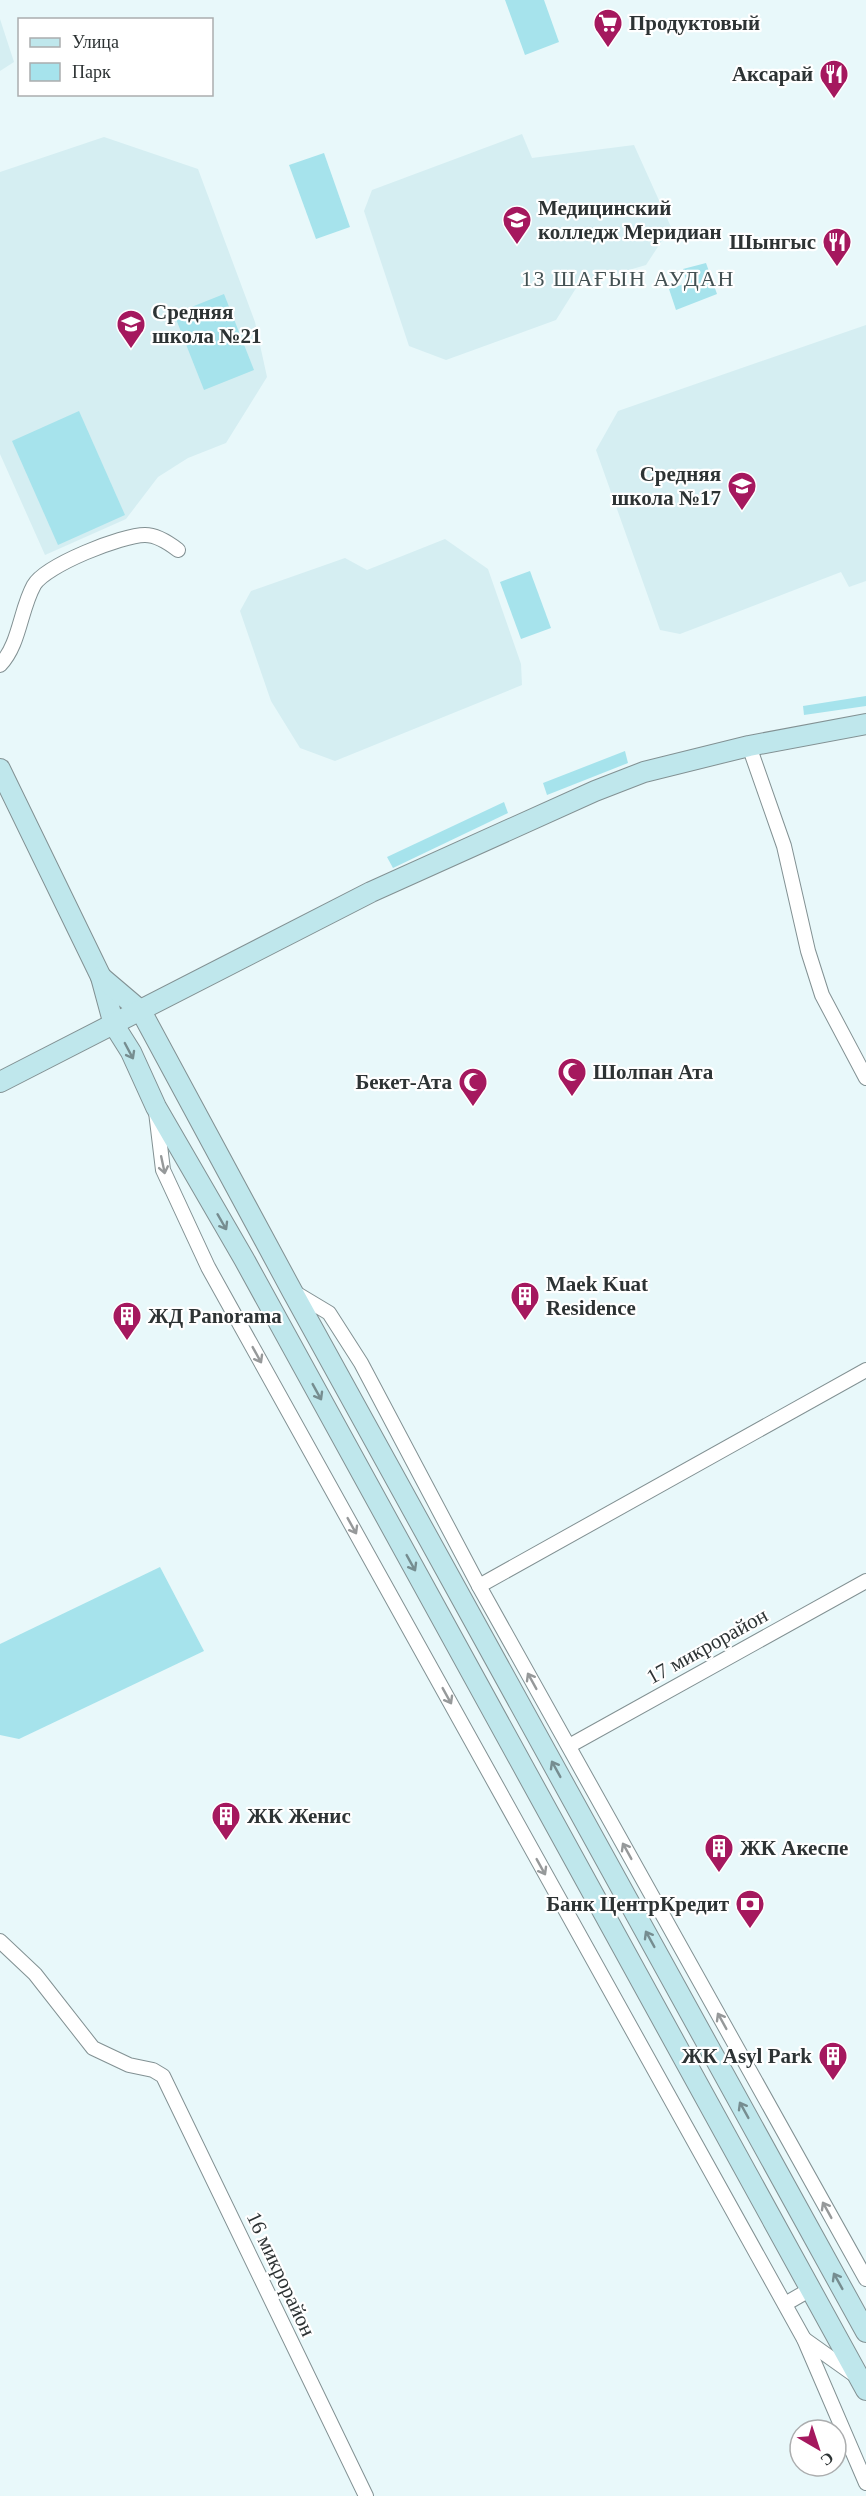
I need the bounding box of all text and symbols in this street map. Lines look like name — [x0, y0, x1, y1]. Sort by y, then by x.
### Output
supermarket icon: Продуктовый — [592, 7, 624, 49]
place label: Продуктовый — [629, 11, 760, 35]
legend — [18, 18, 213, 96]
text: Улица — [72, 32, 119, 52]
restaurant icon: Аксарай — [818, 58, 850, 100]
text: Парк — [72, 62, 111, 82]
place label: Аксарай — [732, 62, 813, 86]
place label: Медицинский колледж Меридиан — [538, 196, 722, 244]
school or university icon: Медицинский колледж Меридиан — [501, 204, 533, 246]
restaurant icon: Шынгыс — [821, 226, 853, 268]
place label: Шынгыс — [729, 230, 816, 254]
district label: 13 ШАҒЫН АУДАН — [521, 266, 735, 291]
place label: Средняя школа №21 — [152, 300, 261, 348]
school or university icon: Средняя школа №21 — [115, 308, 147, 350]
place label: Средняя школа №17 — [612, 462, 721, 510]
school or university icon: Средняя школа №17 — [726, 470, 758, 512]
one-way arrow — [123, 1042, 135, 1059]
mosque icon: Шолпан Ата — [556, 1056, 588, 1098]
place label: Шолпан Ата — [593, 1060, 714, 1084]
mosque icon: Бекет-Ата — [457, 1066, 489, 1108]
place label: Бекет-Ата — [355, 1070, 452, 1094]
one-way arrow — [158, 1155, 169, 1174]
one-way arrow — [217, 1213, 229, 1230]
place label: Maek Kuat Residence — [546, 1272, 648, 1320]
building icon: Maek Kuat Residence — [509, 1280, 541, 1322]
building icon: ЖД Panorama — [111, 1300, 143, 1342]
place label: ЖД Panorama — [148, 1304, 282, 1328]
one-way arrow — [251, 1346, 263, 1363]
one-way arrow — [311, 1383, 323, 1400]
one-way arrow — [347, 1516, 358, 1534]
one-way arrow — [405, 1554, 417, 1571]
street label: 17 микрорайон — [642, 1603, 772, 1689]
one-way arrow — [526, 1672, 537, 1690]
one-way arrow — [441, 1687, 453, 1704]
one-way arrow — [549, 1760, 561, 1777]
building icon: ЖК Женис — [210, 1800, 242, 1842]
place label: ЖК Женис — [247, 1804, 351, 1828]
building icon: ЖК Акеспе — [703, 1832, 735, 1874]
place label: ЖК Акеспе — [740, 1836, 848, 1860]
one-way arrow — [621, 1843, 633, 1860]
one-way arrow — [536, 1857, 547, 1875]
bank icon: Банк ЦентрКредит — [734, 1888, 766, 1930]
place label: Банк ЦентрКредит — [546, 1892, 730, 1916]
one-way arrow — [644, 1931, 655, 1949]
one-way arrow — [716, 2013, 727, 2031]
building icon: ЖК Asyl Park — [817, 2040, 849, 2082]
place label: ЖК Asyl Park — [682, 2044, 812, 2068]
one-way arrow — [738, 2102, 750, 2119]
one-way arrow — [821, 2202, 833, 2219]
street label: 16 микрорайон — [242, 2208, 320, 2340]
one-way arrow — [832, 2273, 844, 2290]
north arrow — [788, 2418, 848, 2478]
text: С — [817, 2449, 837, 2470]

